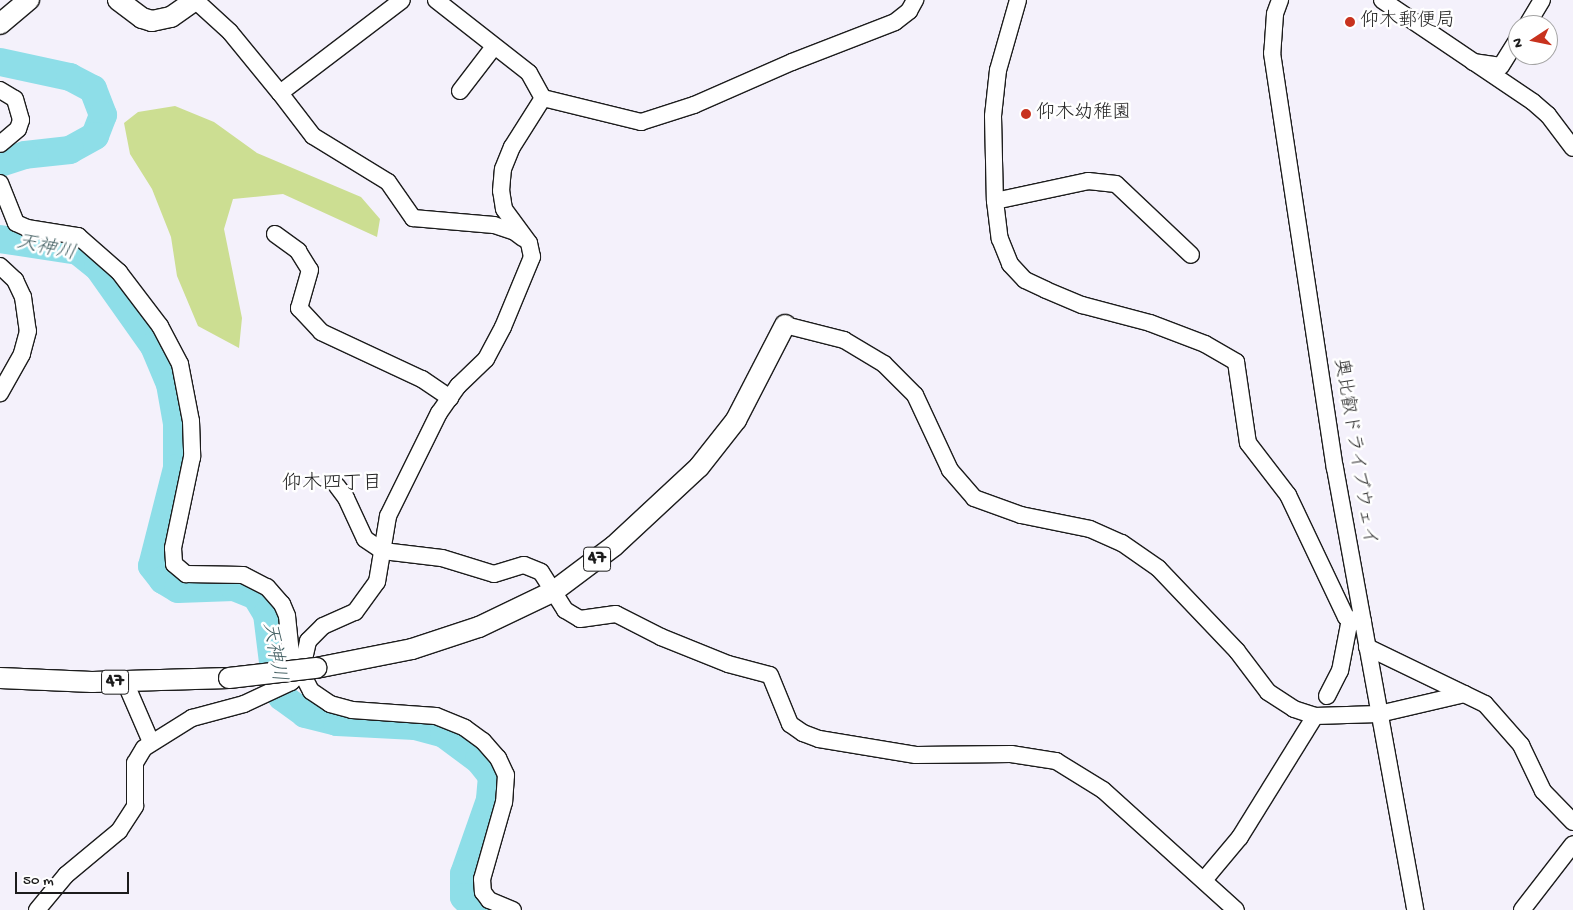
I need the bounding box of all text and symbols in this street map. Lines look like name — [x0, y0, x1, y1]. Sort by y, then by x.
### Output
place label: 仰木郵便局 — [1360, 11, 1455, 33]
north arrow — [1508, 15, 1558, 65]
marker: 仰木郵便局 — [1344, 16, 1356, 28]
text: N — [1510, 37, 1528, 49]
place label: 仰木幼稚園 — [1036, 103, 1131, 125]
marker: 仰木幼稚園 — [1020, 108, 1032, 120]
water label: 天神川 — [14, 231, 78, 267]
street label: 奥比叡ドライブウェイ — [1328, 356, 1380, 548]
district label: 仰木四丁目 — [282, 472, 382, 496]
road number: 47 — [582, 544, 612, 574]
water label: 天神川 — [256, 620, 290, 684]
road number: 47 — [100, 666, 130, 698]
scale bar — [18, 862, 131, 894]
text: 50 m — [23, 872, 54, 890]

